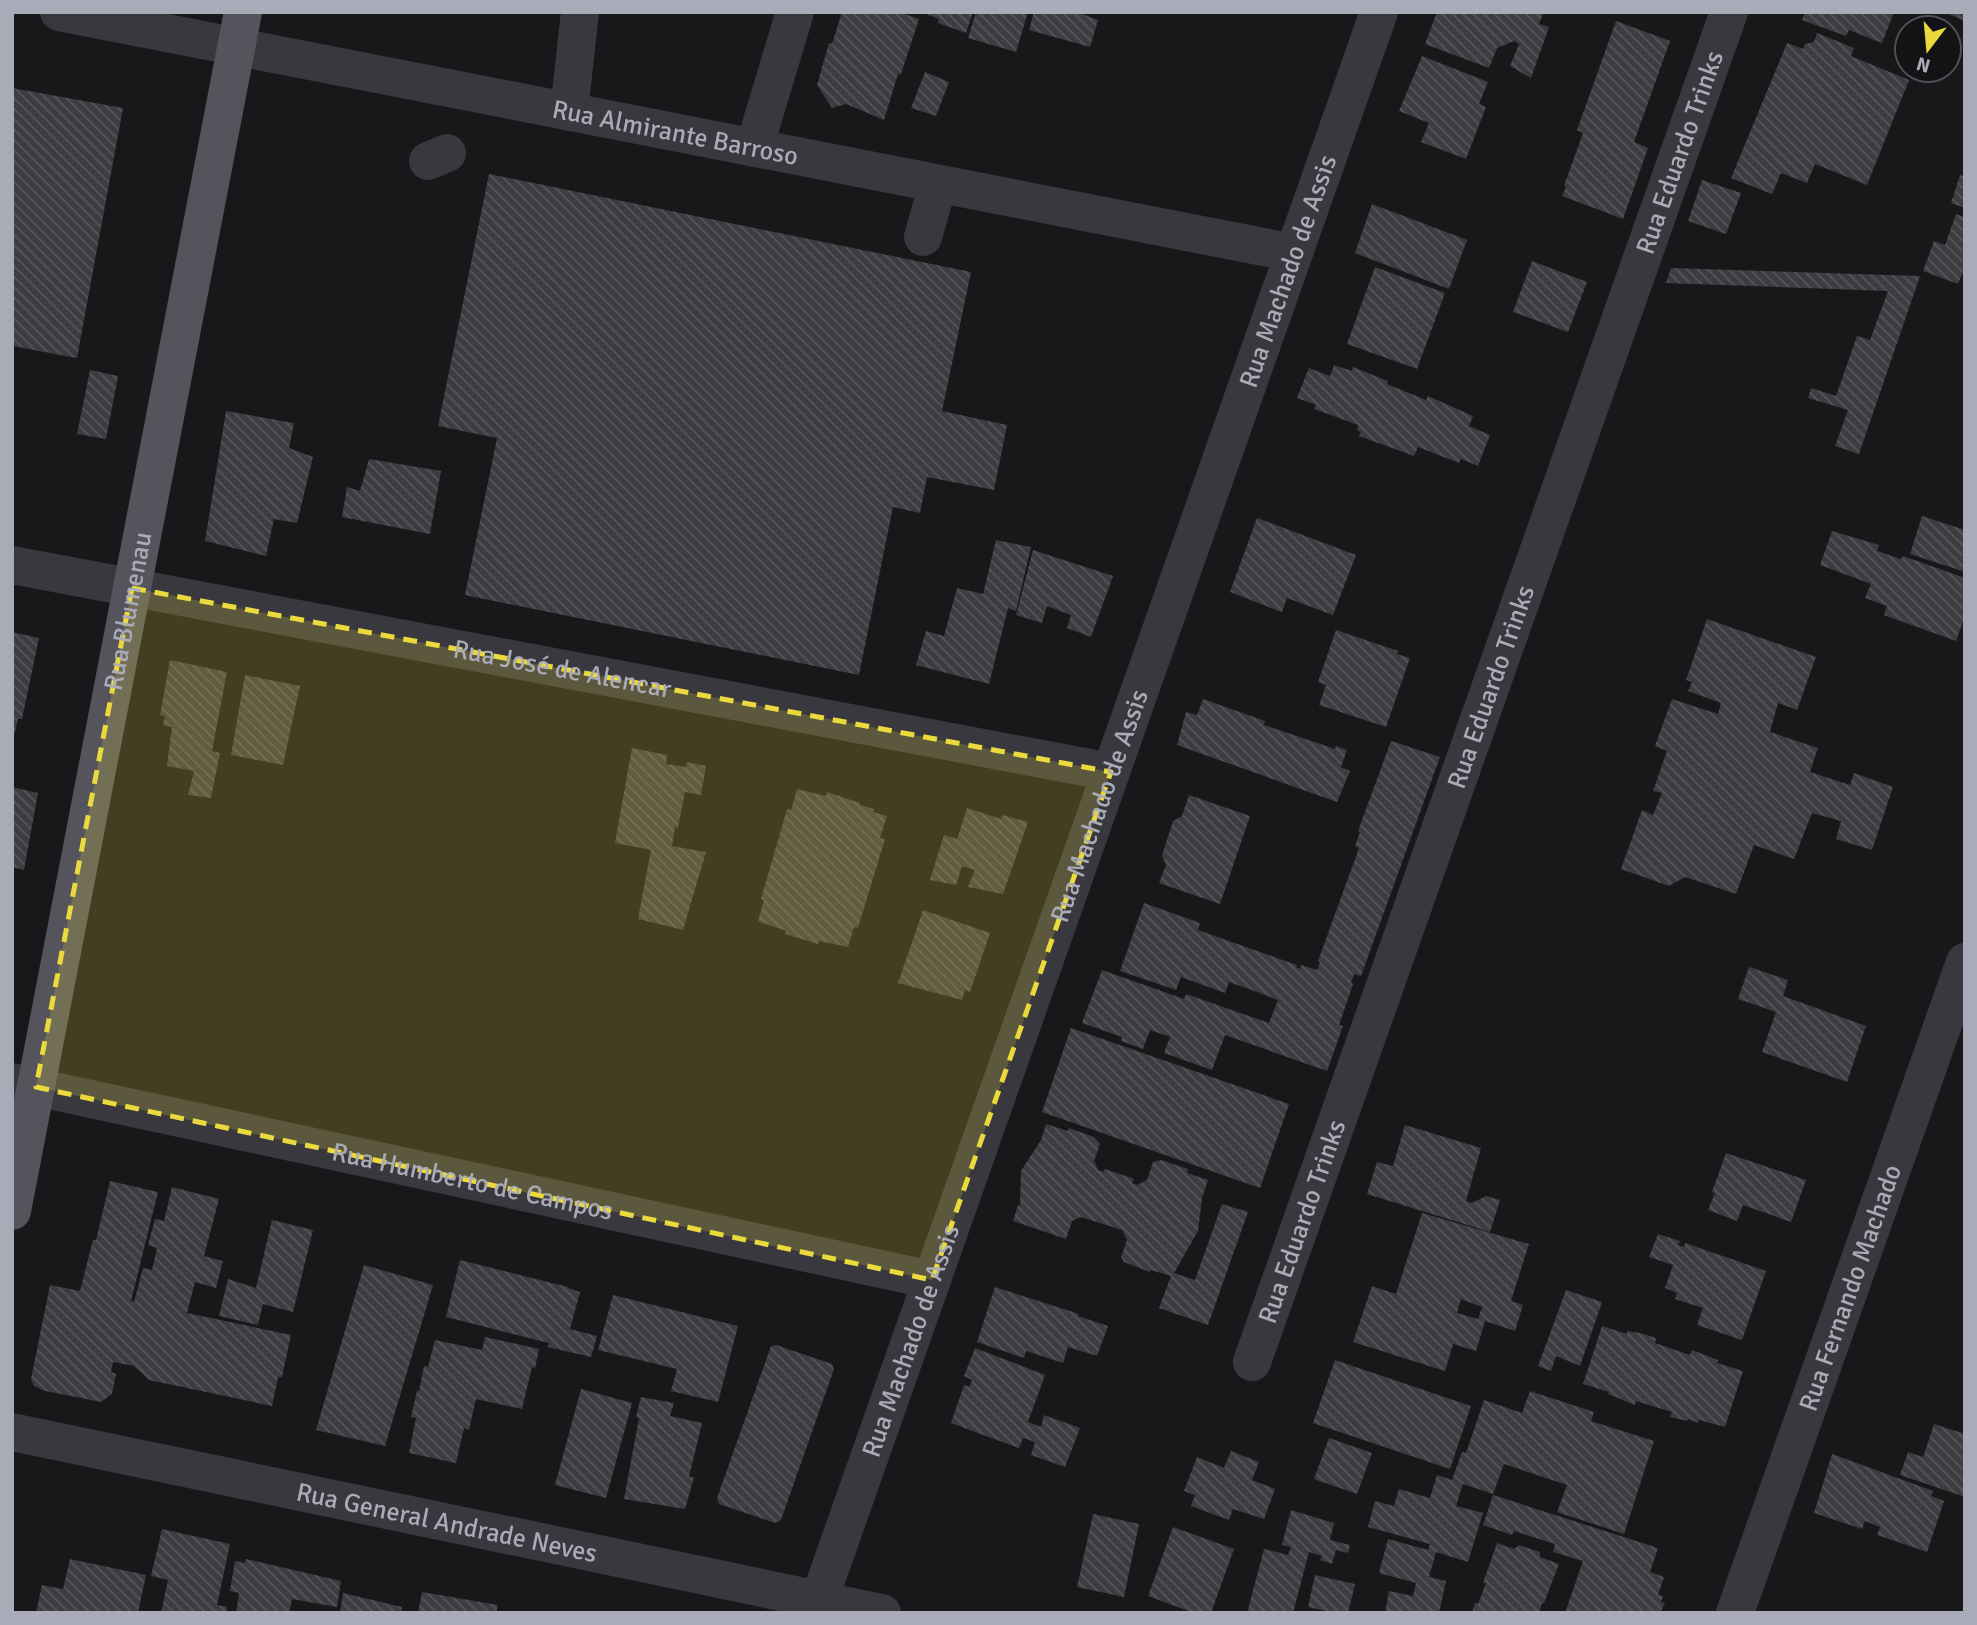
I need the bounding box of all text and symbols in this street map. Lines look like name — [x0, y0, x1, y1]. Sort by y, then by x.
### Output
north arrow — [1893, 14, 1963, 84]
street label: Rua Eduardo Trinks — [1630, 47, 1731, 259]
text: N — [1914, 51, 1933, 78]
street label: Rua Almirante Barroso — [550, 94, 801, 173]
street label: Rua Machado de Assis — [1233, 151, 1344, 392]
street label: Rua Blumenau — [98, 529, 160, 693]
street label: Rua Eduardo Trinks — [1441, 581, 1542, 793]
street label: Rua José de Alencar — [450, 633, 674, 706]
street label: Rua Machado de Assis — [1044, 686, 1156, 927]
street label: Rua Eduardo Trinks — [1252, 1116, 1353, 1328]
street label: Rua Humberto de Campos — [329, 1136, 616, 1228]
street label: Rua Fernando Machado — [1793, 1161, 1909, 1416]
street label: Rua Machado de Assis — [856, 1220, 967, 1462]
street label: Rua General Andrade Neves — [293, 1477, 600, 1570]

